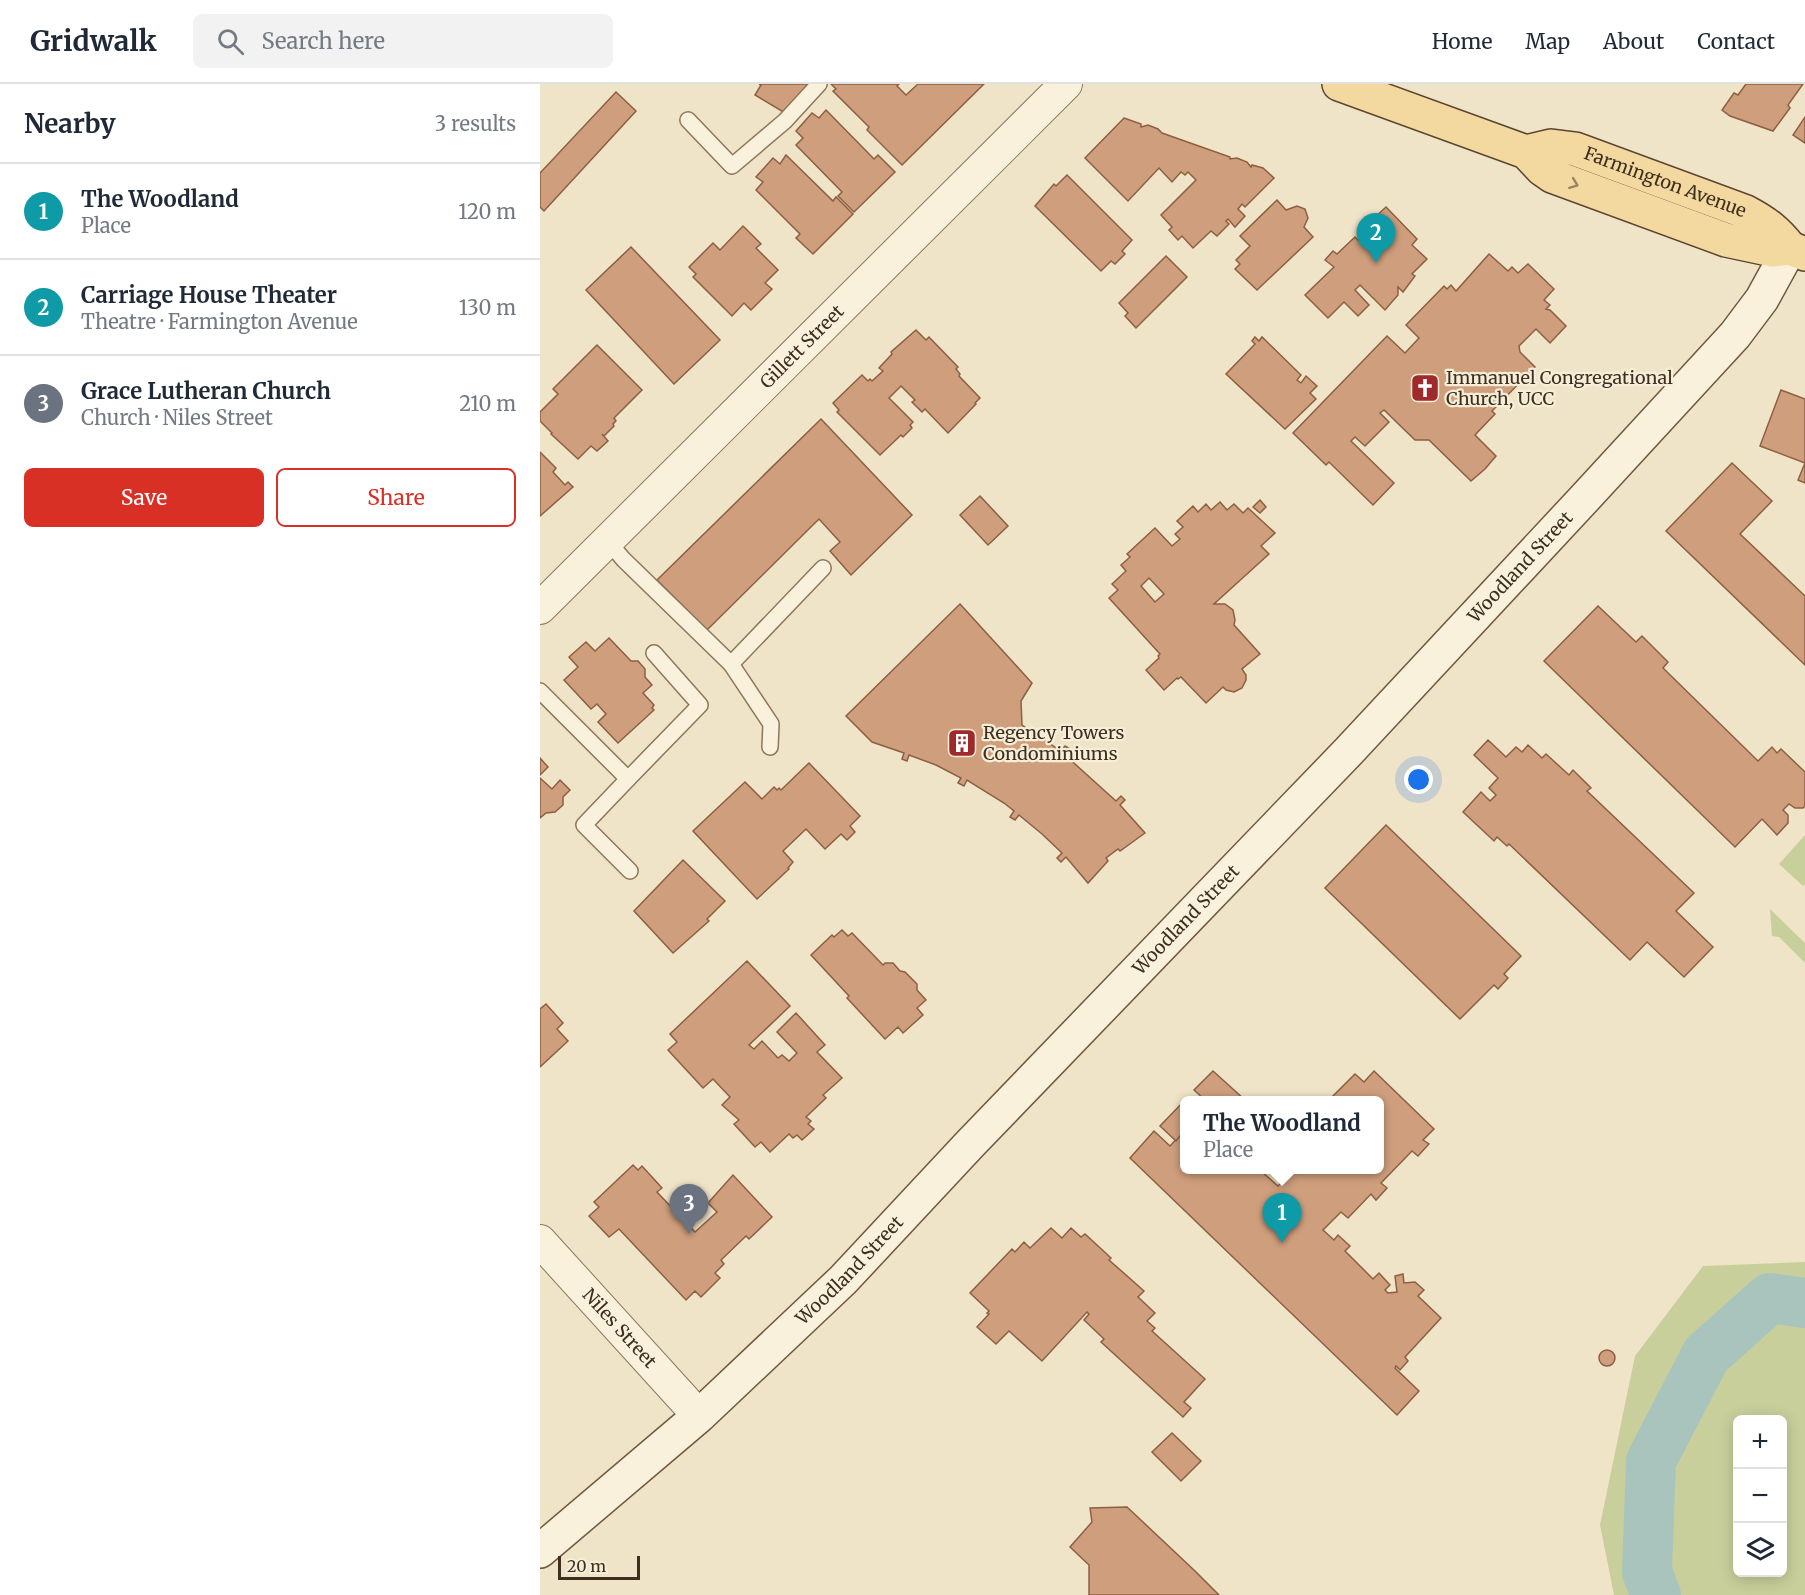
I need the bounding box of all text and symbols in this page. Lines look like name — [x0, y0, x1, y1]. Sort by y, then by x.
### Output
search box — [193, 14, 613, 68]
text: Gridwalk — [30, 23, 157, 59]
icon: search — [214, 25, 247, 58]
text: Search here — [262, 27, 385, 55]
text: Home — [1432, 28, 1492, 55]
text: Map — [1525, 28, 1570, 55]
text: About — [1603, 28, 1664, 55]
text: Contact — [1697, 28, 1775, 55]
text: Nearby — [24, 107, 116, 140]
text: 3 results — [435, 111, 516, 136]
street label: Farmington Avenue — [1581, 141, 1750, 222]
one-way arrow — [1568, 177, 1578, 190]
text: The Woodland — [81, 185, 239, 213]
text: 1 — [39, 199, 48, 224]
text: 120 m — [458, 199, 516, 224]
text: Place — [81, 213, 131, 238]
pin: 2 — [1356, 214, 1396, 263]
text: Carriage House Theater — [81, 281, 337, 309]
text: 2 — [38, 295, 49, 320]
text: 130 m — [459, 295, 516, 320]
street label: Gillett Street — [755, 300, 849, 393]
text: Theatre · Farmington Avenue — [81, 309, 358, 334]
place label: Immanuel Congregational Church, UCC — [1446, 366, 1673, 410]
church icon: Immanuel Congregational Church, UCC — [1409, 372, 1441, 404]
text: Grace Lutheran Church — [81, 377, 331, 405]
text: 3 — [38, 391, 49, 416]
text: 210 m — [459, 391, 516, 416]
text: Church · Niles Street — [81, 405, 273, 430]
button: Save — [24, 468, 264, 527]
button: Share — [276, 468, 516, 527]
street label: Woodland Street — [1462, 506, 1577, 628]
place label: Regency Towers Condominiums — [983, 721, 1125, 765]
building icon: Regency Towers Condominiums — [946, 727, 978, 759]
your location — [1404, 765, 1433, 794]
street label: Woodland Street — [1127, 860, 1244, 980]
popup — [1180, 1096, 1384, 1174]
text: The Woodland — [1203, 1109, 1361, 1137]
text: Place — [1203, 1137, 1253, 1162]
pin: 3 — [670, 1184, 708, 1234]
pin: 1 — [1262, 1194, 1302, 1243]
street label: Woodland Street — [790, 1211, 908, 1330]
street label: Niles Street — [578, 1284, 662, 1372]
map controls — [1733, 1415, 1787, 1577]
button: + — [1733, 1415, 1787, 1469]
button: − — [1733, 1469, 1787, 1523]
button: layers — [1733, 1523, 1787, 1577]
scale bar — [558, 1553, 640, 1580]
text: 20 m — [567, 1556, 606, 1576]

